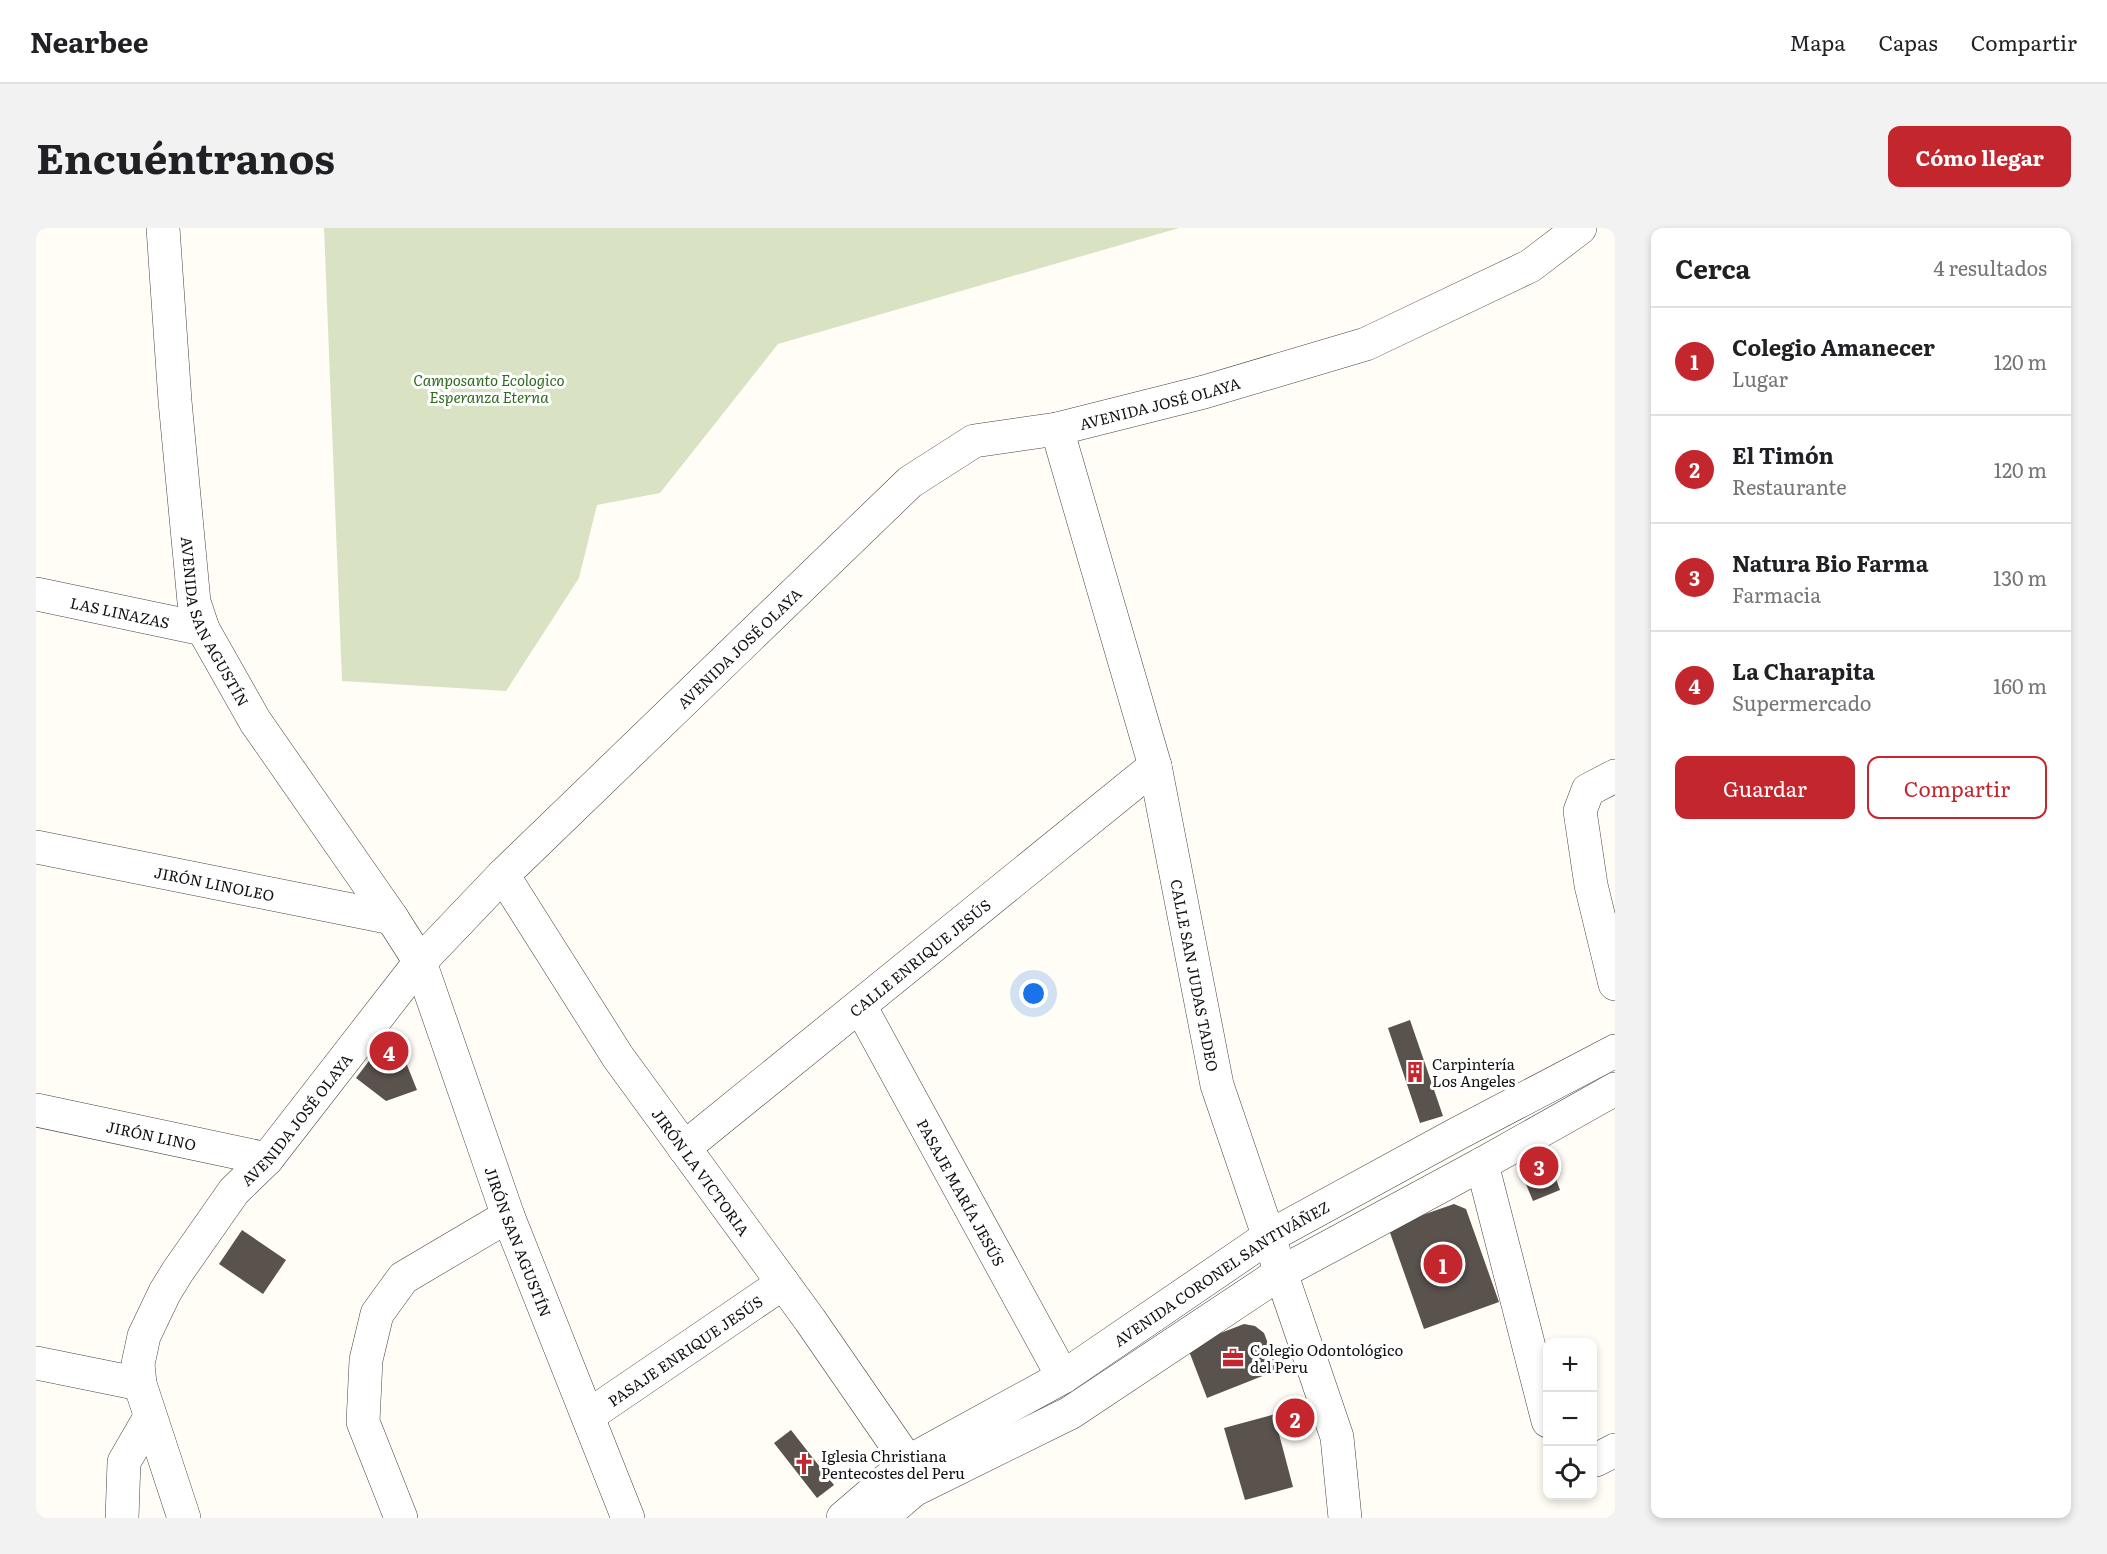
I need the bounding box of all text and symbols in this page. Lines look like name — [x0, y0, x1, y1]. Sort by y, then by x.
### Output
text: Nearbee — [30, 20, 149, 62]
text: Mapa — [1789, 26, 1846, 57]
text: Capas — [1879, 26, 1938, 57]
text: Compartir — [1971, 26, 2077, 57]
text: Encuéntranos — [36, 125, 335, 187]
button: Cómo llegar — [1888, 126, 2071, 187]
text: Cerca — [1675, 248, 1751, 287]
text: 4 resultados — [1933, 252, 2047, 282]
text: Colegio Amanecer — [1732, 330, 1935, 363]
text: 1 — [1690, 346, 1699, 376]
text: 120 m — [1994, 346, 2047, 376]
text: Lugar — [1732, 363, 1788, 393]
park label: Camposanto Ecologico Esperanza Eterna — [413, 368, 565, 408]
street label: AVENIDA JOSÉ OLAYA — [1077, 370, 1243, 434]
text: El Timón — [1732, 438, 1834, 471]
text: 2 — [1689, 454, 1700, 484]
text: 120 m — [1994, 454, 2047, 484]
text: Restaurante — [1732, 471, 1847, 501]
street label: AVENIDA SAN AGUSTÍN — [176, 535, 256, 710]
text: Natura Bio Farma — [1732, 546, 1928, 579]
text: 3 — [1689, 562, 1700, 592]
text: 130 m — [1993, 562, 2047, 592]
text: Farmacia — [1732, 579, 1821, 609]
street label: AVENIDA JOSÉ OLAYA — [671, 582, 806, 713]
street label: LAS LINAZAS — [68, 590, 172, 633]
text: La Charapita — [1732, 654, 1875, 687]
text: 4 — [1688, 670, 1701, 700]
text: 160 m — [1993, 670, 2047, 700]
text: Supermercado — [1732, 687, 1872, 717]
button: Guardar — [1675, 756, 1855, 819]
button: Compartir — [1867, 756, 2047, 819]
street label: JIRÓN LINOLEO — [152, 859, 276, 906]
street label: CALLE SAN JUDAS TADEO — [1166, 877, 1226, 1073]
street label: CALLE ENRIQUE JESÚS — [844, 893, 995, 1022]
your location — [1019, 979, 1048, 1008]
pin: 4 — [370, 1028, 408, 1074]
street label: AVENIDA JOSÉ OLAYA — [235, 1048, 357, 1191]
place label: Carpintería Los Angeles — [1432, 1052, 1516, 1092]
building icon: Carpintería Los Angeles — [1403, 1060, 1427, 1084]
street label: JIRÓN LA VICTORIA — [647, 1103, 756, 1240]
street label: JIRÓN LINO — [104, 1114, 198, 1155]
street label: PASAJE MARÍA JESÚS — [912, 1114, 1011, 1270]
pin: 3 — [1520, 1144, 1558, 1188]
street label: JIRÓN SAN AGUSTÍN — [480, 1163, 558, 1320]
street label: AVENIDA CORONEL SANTIVÁÑEZ — [1108, 1194, 1333, 1351]
pin: 1 — [1424, 1242, 1462, 1286]
street label: PASAJE ENRIQUE JESÚS — [603, 1289, 767, 1411]
place label: Colegio Odontológico del Peru — [1250, 1338, 1403, 1378]
map controls — [1543, 1338, 1597, 1500]
button: + — [1543, 1338, 1597, 1392]
office icon: Colegio Odontológico del Peru — [1221, 1346, 1245, 1370]
button: − — [1543, 1392, 1597, 1446]
pin: 2 — [1276, 1396, 1314, 1440]
place label: Iglesia Christiana Pentecostes del Peru — [821, 1444, 965, 1484]
button: locate — [1543, 1446, 1597, 1500]
church icon: Iglesia Christiana Pentecostes del Peru — [792, 1452, 816, 1476]

